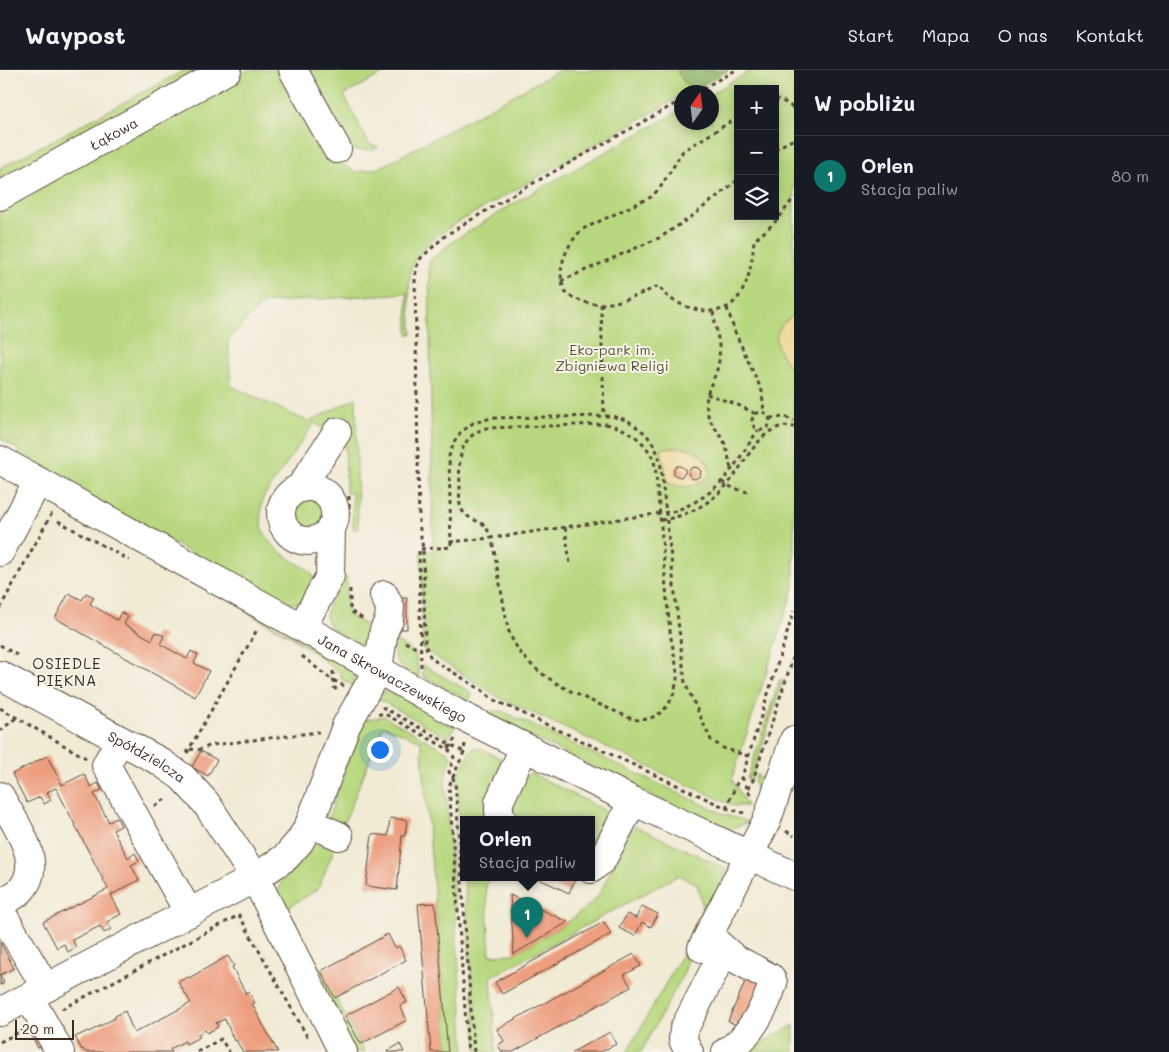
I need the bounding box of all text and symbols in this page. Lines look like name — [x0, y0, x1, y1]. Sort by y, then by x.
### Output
text: Waypost — [25, 19, 126, 50]
text: Start — [848, 23, 894, 47]
text: Mapa — [922, 23, 970, 47]
text: O nas — [998, 23, 1048, 47]
text: Kontakt — [1076, 23, 1144, 47]
north arrow — [674, 85, 719, 130]
map controls — [734, 85, 779, 220]
button: + — [734, 85, 779, 130]
text: W pobliżu — [814, 89, 915, 116]
street label: Łąkowa — [87, 112, 141, 154]
button: − — [734, 130, 779, 175]
text: Orlen — [861, 153, 914, 178]
text: 1 — [826, 165, 834, 186]
text: 80 m — [1112, 165, 1149, 186]
button: layers — [734, 175, 779, 220]
text: Stacja paliw — [861, 178, 958, 199]
park label: Eko-park im. Zbigniewa Religi — [555, 340, 669, 375]
street label: Jana Skrowaczewskiego — [315, 629, 470, 726]
district label: OSIEDLE PIĘKNA — [32, 653, 102, 690]
street label: Spółdzielcza — [105, 726, 190, 786]
your location — [367, 737, 393, 763]
popup — [460, 816, 595, 881]
text: Orlen — [479, 826, 532, 851]
text: Stacja paliw — [479, 851, 576, 872]
pin: 1 — [511, 897, 543, 938]
scale bar — [15, 1017, 74, 1040]
text: 20 m — [22, 1019, 54, 1038]

